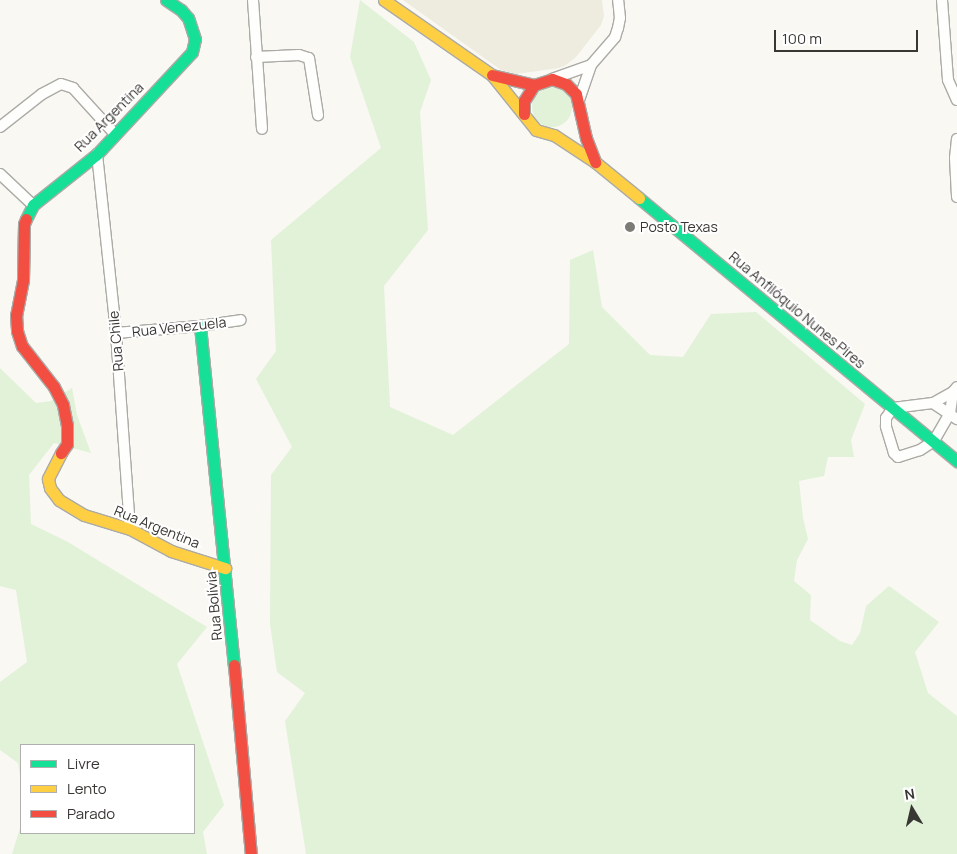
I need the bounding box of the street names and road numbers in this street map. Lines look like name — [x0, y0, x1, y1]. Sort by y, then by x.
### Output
street label: Rua Argentina — [71, 79, 147, 155]
street label: Rua Anfilóquio Nunes Pires — [726, 248, 868, 372]
street label: Rua Chile — [105, 310, 127, 372]
street label: Rua Venezuela — [131, 314, 227, 340]
street label: Rua Argentina — [112, 502, 202, 552]
street label: Rua Bolívia — [203, 571, 225, 641]

